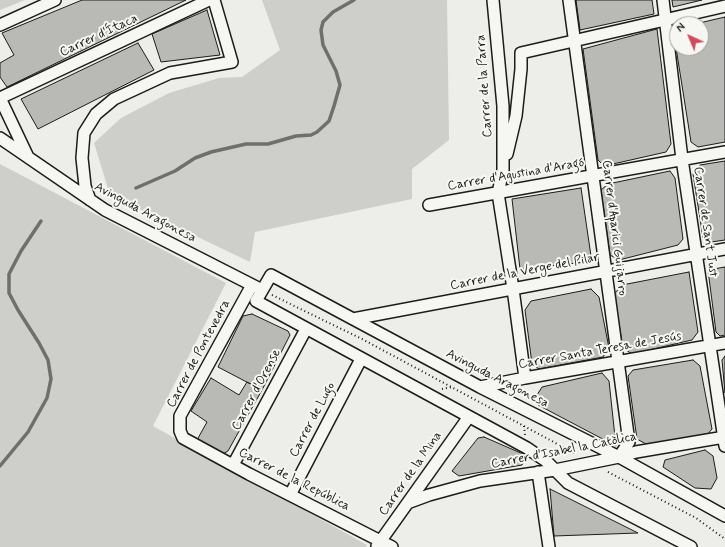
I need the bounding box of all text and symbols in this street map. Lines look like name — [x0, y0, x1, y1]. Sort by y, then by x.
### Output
street label: Carrer d'Ítaca — [58, 11, 140, 61]
north arrow — [669, 16, 709, 56]
text: N — [674, 21, 689, 36]
street label: Carrer de la Parra — [474, 34, 496, 138]
street label: Carrer d'Agustina d'Aragó — [446, 155, 586, 195]
street label: Carrer d'Aparici Guijarro — [598, 159, 630, 297]
street label: Carrer de Sant Just — [690, 166, 720, 278]
street label: Avinguda Aragonesa — [91, 180, 199, 246]
street label: Carrer de la Verge del Pilar — [449, 250, 601, 294]
street label: Carrer de Pontevedra — [164, 297, 234, 411]
street label: Carrer Santa Teresa de Jesús — [517, 329, 683, 373]
street label: Avinguda Aragonesa — [443, 346, 551, 412]
street label: Carrer d'Orense — [229, 347, 285, 433]
street label: Carrer de Lugo — [287, 380, 339, 460]
street label: Carrer de la Mina — [376, 429, 446, 519]
street label: Carrer d'Isabel la Catòlica — [490, 429, 638, 473]
street label: Carrer de la República — [236, 445, 352, 515]

